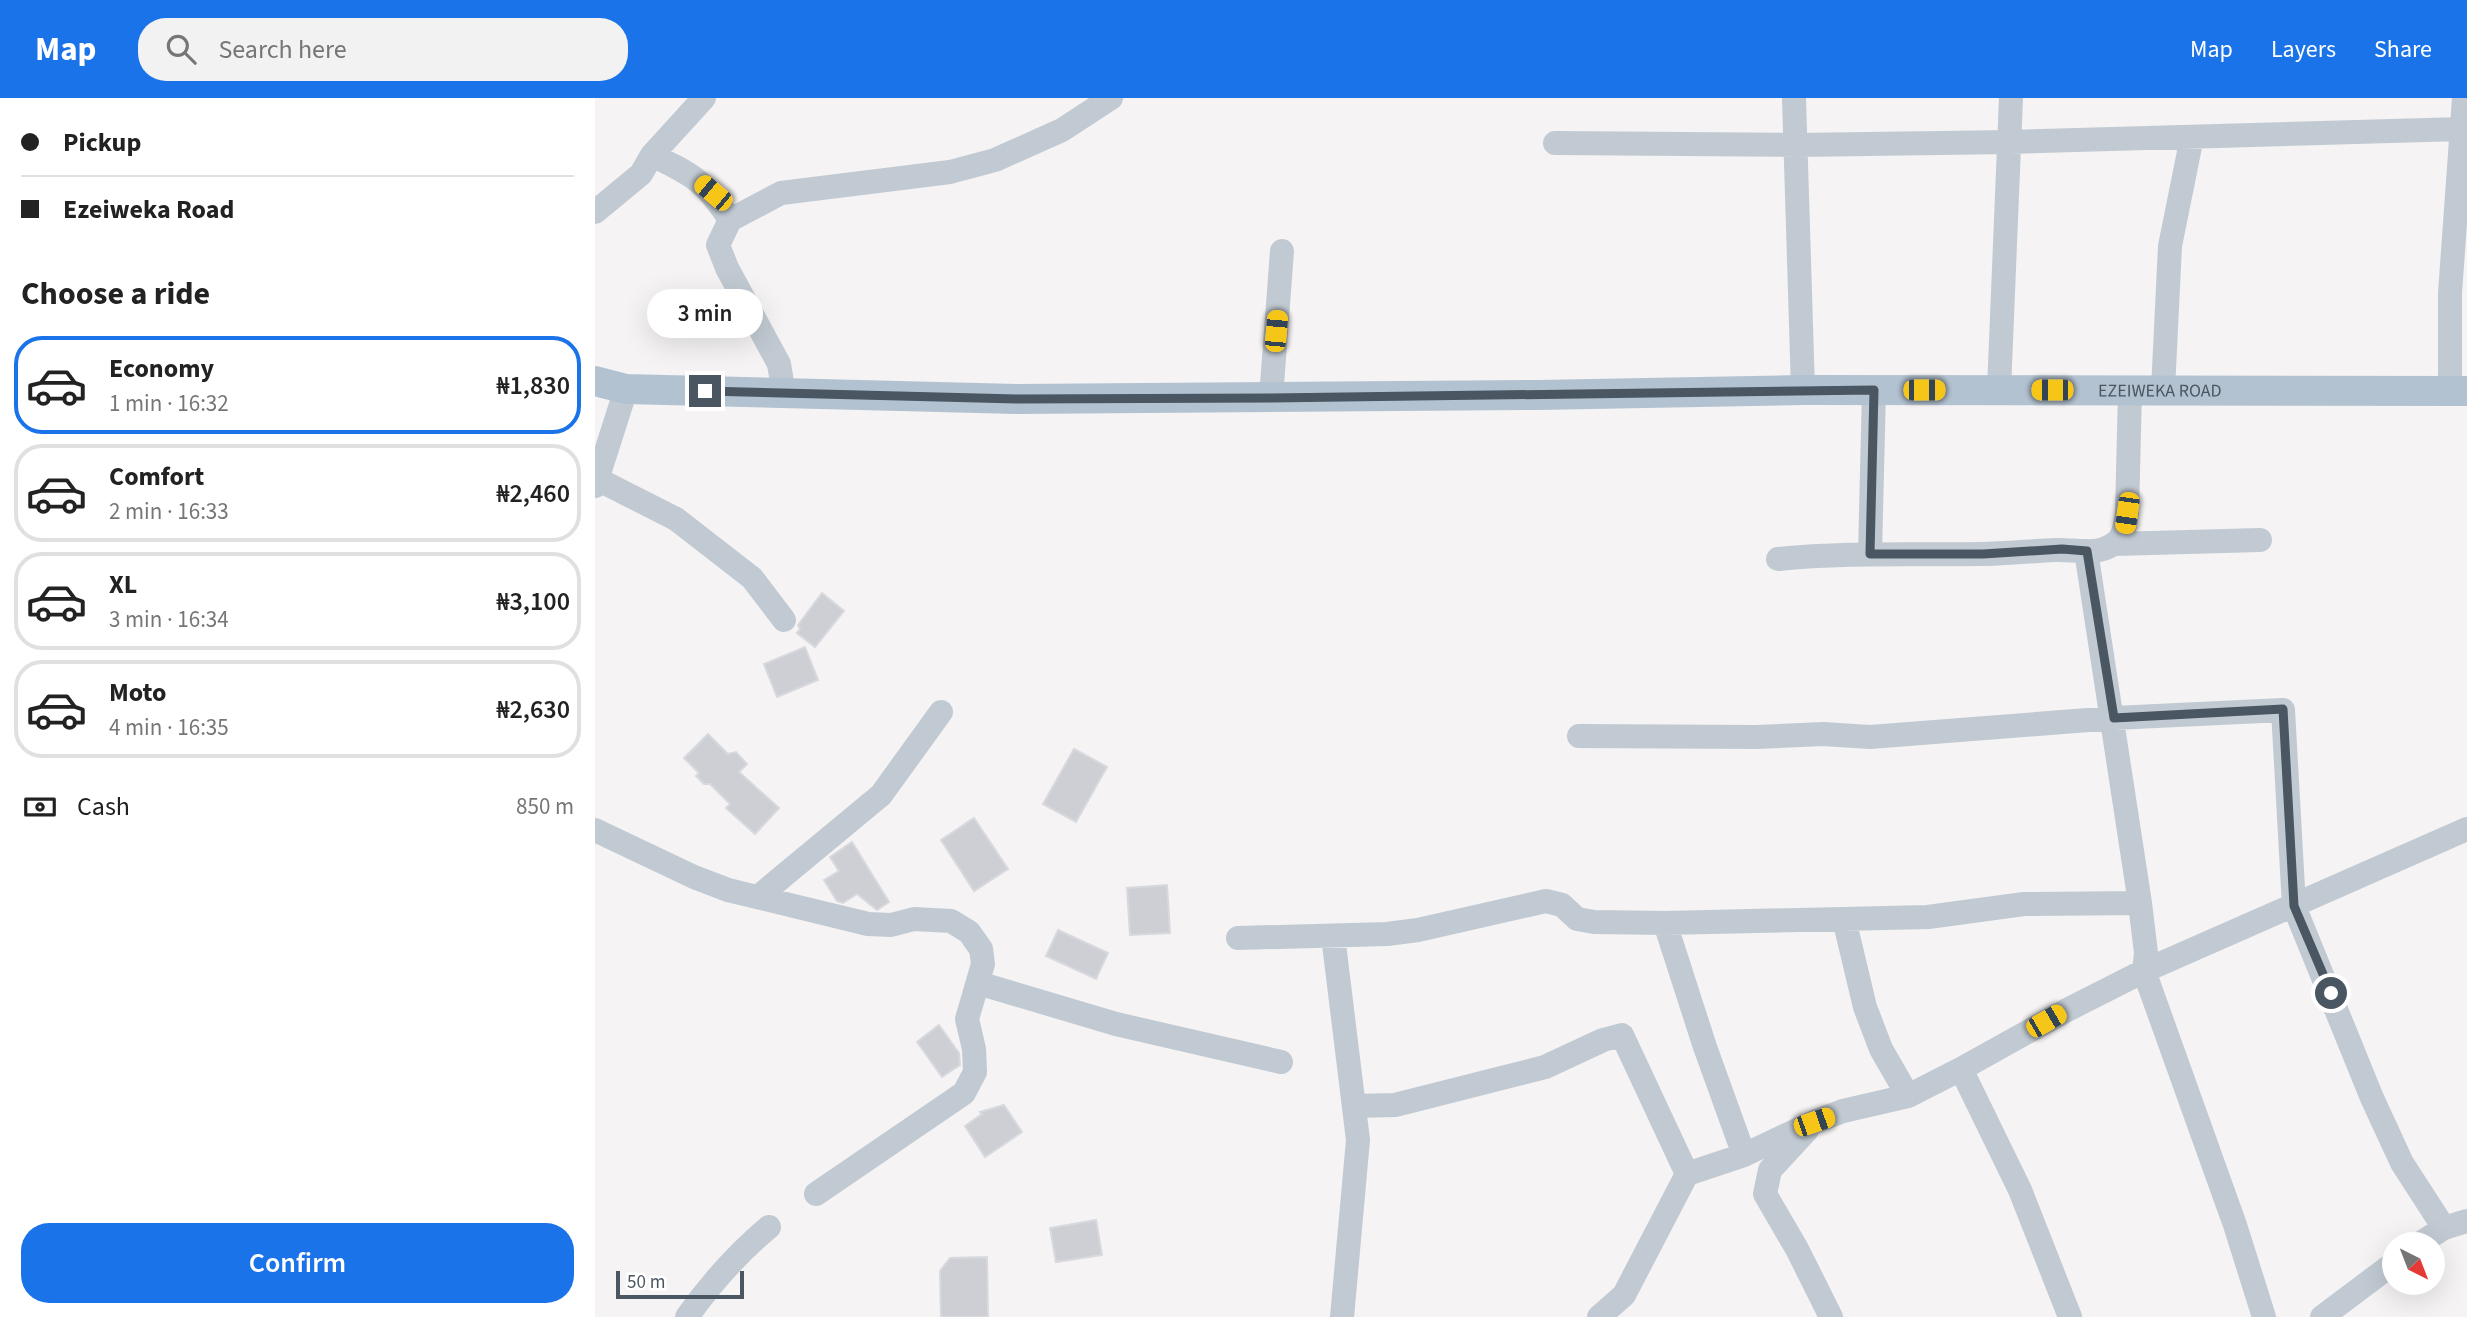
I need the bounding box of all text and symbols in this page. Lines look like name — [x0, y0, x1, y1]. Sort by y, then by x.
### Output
search box — [138, 18, 628, 81]
text: Map — [35, 26, 96, 73]
icon: search — [162, 30, 200, 68]
text: Search here — [218, 31, 347, 68]
text: Map — [2190, 32, 2233, 67]
text: Layers — [2271, 32, 2336, 67]
text: Share — [2374, 32, 2432, 67]
text: Pickup — [63, 124, 141, 161]
car — [691, 171, 736, 215]
text: Ezeiweka Road — [63, 191, 234, 228]
text: Choose a ride — [21, 271, 210, 317]
callout: 3 min — [647, 289, 763, 338]
text: 3 min — [678, 297, 732, 330]
car — [1264, 309, 1289, 353]
text: Economy — [109, 350, 214, 387]
icon: car — [25, 354, 88, 417]
text: ₦1,830 — [496, 367, 570, 404]
route end — [689, 375, 721, 407]
street label: EZEIWEKA ROAD — [2098, 378, 2222, 404]
car — [1904, 380, 1946, 401]
car — [2032, 380, 2074, 401]
text: 1 min · 16:32 — [109, 387, 229, 420]
text: Comfort — [109, 458, 204, 495]
icon: car — [25, 462, 88, 525]
text: ₦2,460 — [496, 475, 570, 512]
car — [2114, 491, 2141, 535]
text: 2 min · 16:33 — [109, 495, 229, 528]
text: XL — [109, 566, 137, 603]
icon: car — [25, 570, 88, 633]
text: ₦3,100 — [496, 583, 570, 620]
text: 3 min · 16:34 — [109, 603, 229, 636]
text: Moto — [109, 674, 166, 711]
icon: car — [25, 678, 88, 741]
text: ₦2,630 — [496, 691, 570, 728]
text: 4 min · 16:35 — [109, 711, 229, 744]
icon: cash — [21, 788, 59, 826]
text: Cash — [77, 788, 130, 825]
text: 850 m — [516, 790, 574, 823]
route start — [2315, 977, 2347, 1009]
car — [2023, 1001, 2070, 1041]
car — [1791, 1105, 1838, 1139]
button: Confirm — [21, 1223, 574, 1303]
north arrow — [2382, 1232, 2445, 1295]
map controls — [2382, 1232, 2445, 1295]
scale bar — [616, 1268, 744, 1300]
text: 50 m — [627, 1269, 665, 1296]

